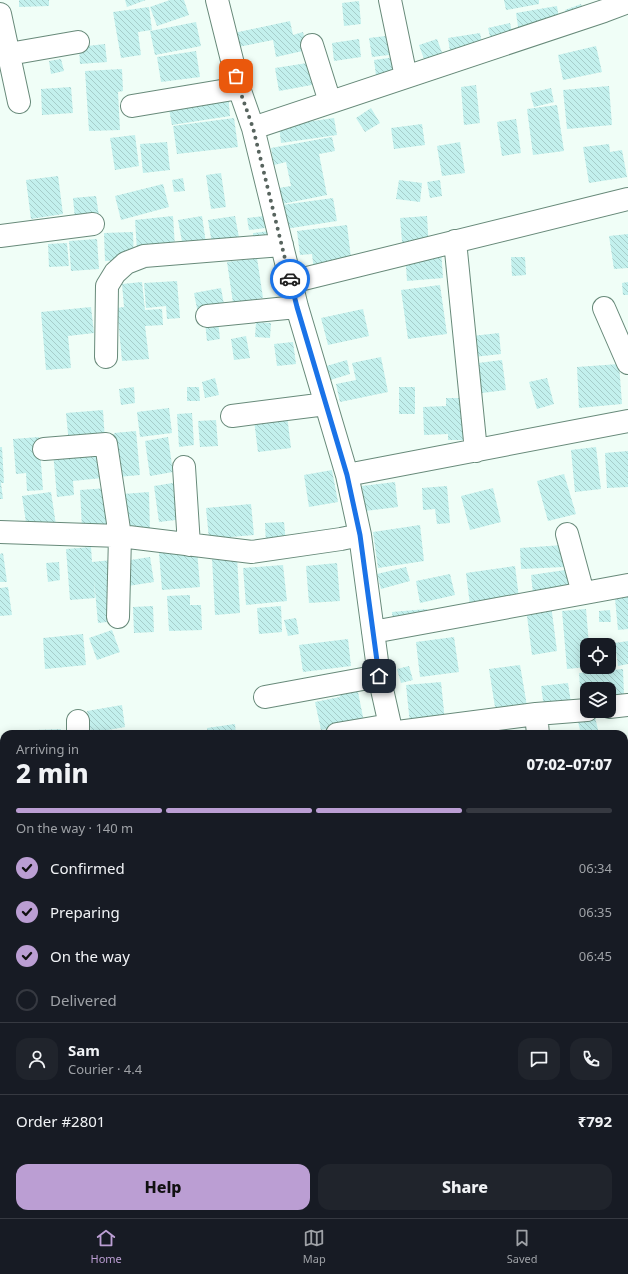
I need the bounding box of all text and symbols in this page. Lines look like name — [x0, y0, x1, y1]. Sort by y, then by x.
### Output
pin — [219, 59, 253, 93]
icon: bag — [225, 65, 247, 87]
courier — [270, 259, 310, 299]
icon: car — [279, 268, 301, 290]
map controls — [580, 638, 616, 718]
button: locate — [580, 638, 616, 674]
pin — [362, 659, 396, 693]
icon: home — [368, 665, 390, 687]
button: layers — [580, 682, 616, 718]
text: Arriving in — [16, 740, 79, 758]
text: 07:02–07:07 — [527, 754, 612, 774]
text: 2 min — [16, 755, 89, 791]
text: On the way · 140 m — [16, 819, 133, 837]
icon: check — [16, 857, 38, 879]
text: Confirmed — [50, 858, 125, 878]
text: 06:34 — [579, 859, 612, 877]
icon: check — [16, 901, 38, 923]
text: Preparing — [50, 902, 120, 922]
text: 06:35 — [579, 903, 612, 921]
icon: check — [16, 945, 38, 967]
text: On the way — [50, 946, 130, 966]
text: 06:45 — [579, 947, 612, 965]
text: Delivered — [50, 990, 117, 1010]
button: person — [16, 1038, 58, 1080]
button: chat — [518, 1038, 560, 1080]
button: phone — [570, 1038, 612, 1080]
text: Sam — [68, 1040, 100, 1060]
text: Courier · 4.4 — [68, 1060, 142, 1078]
text: Order #2801 — [16, 1111, 105, 1131]
text: ₹792 — [578, 1111, 612, 1131]
button: Help — [16, 1164, 310, 1210]
button: Share — [318, 1164, 612, 1210]
tab: Home — [91, 1227, 122, 1266]
tab: Map — [303, 1227, 326, 1266]
tab: Saved — [507, 1227, 538, 1266]

